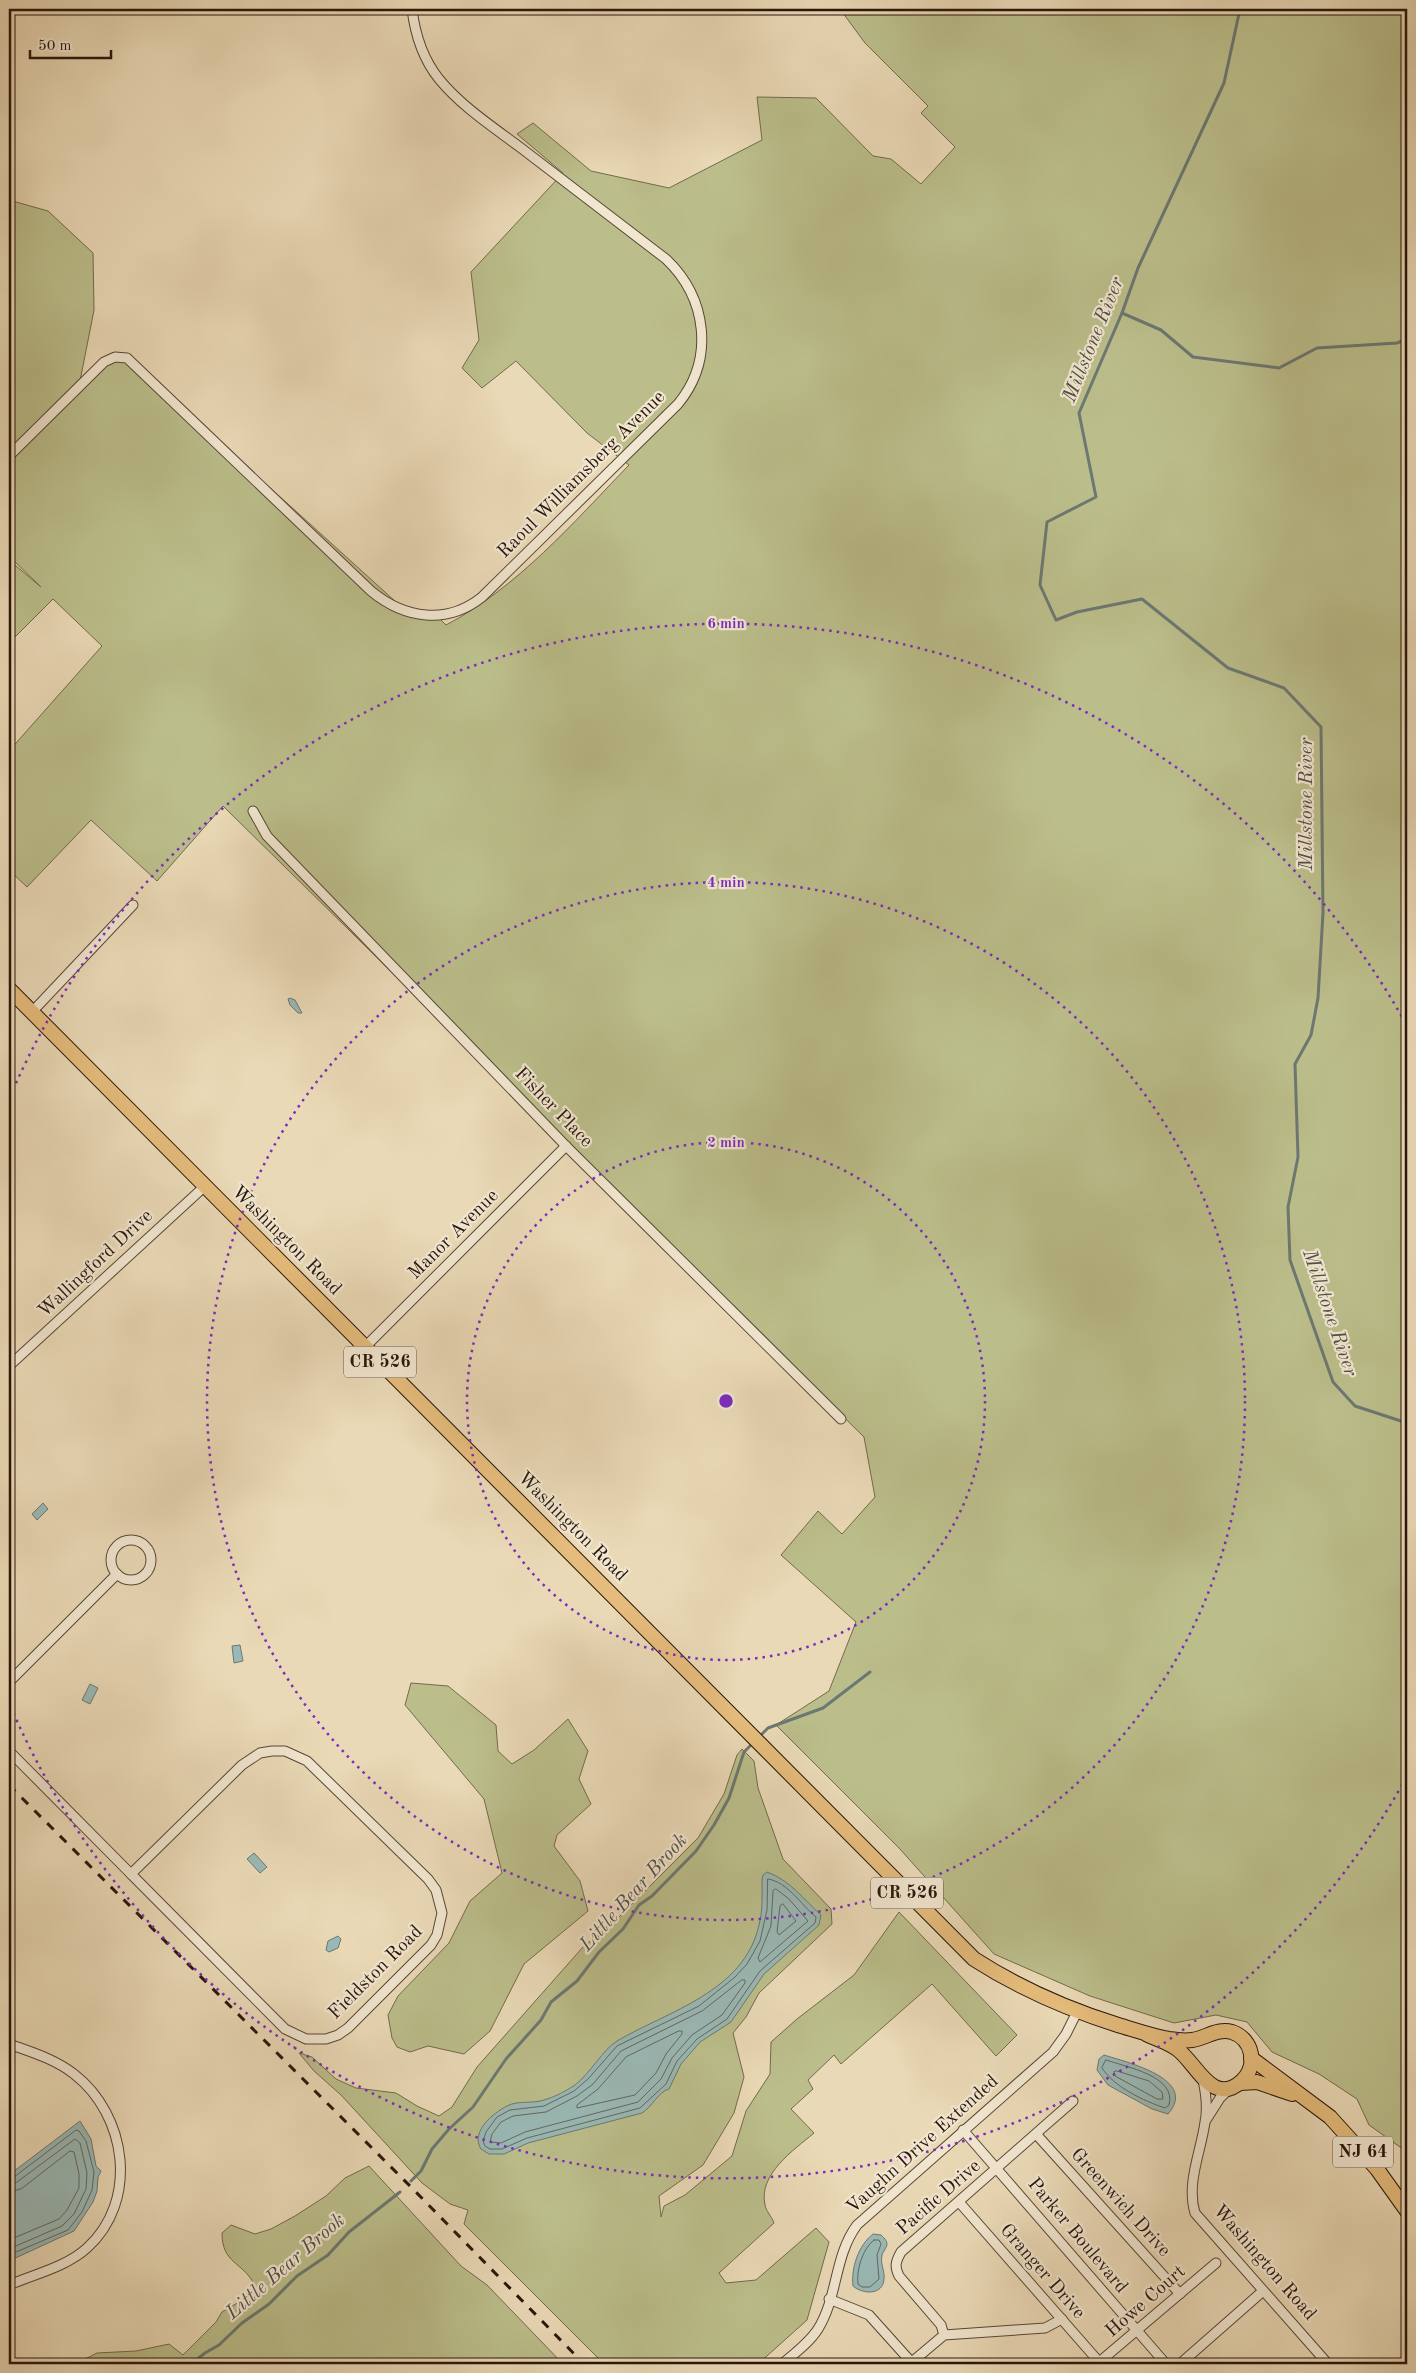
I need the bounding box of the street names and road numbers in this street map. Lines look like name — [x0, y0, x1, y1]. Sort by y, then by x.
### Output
street label: Raoul Williamsberg Avenue — [495, 388, 669, 562]
street label: Fisher Place — [510, 1064, 596, 1152]
street label: Washington Road — [228, 1183, 345, 1300]
street label: Manor Avenue — [405, 1186, 503, 1284]
street label: Wallingford Drive — [35, 1206, 157, 1322]
road number: CR 526 — [344, 1346, 416, 1378]
street label: Washington Road — [514, 1469, 631, 1586]
road number: CR 526 — [871, 1878, 943, 1909]
street label: Fieldston Road — [325, 1922, 427, 2024]
street label: Vaughn Drive Extended — [843, 2072, 1003, 2218]
road number: NJ 64 — [1333, 2136, 1393, 2168]
street label: Greenwich Drive — [1067, 2145, 1173, 2261]
street label: Pacific Drive — [893, 2157, 985, 2239]
street label: Parker Boulevard — [1023, 2175, 1131, 2297]
street label: Washington Road — [1209, 2202, 1319, 2325]
street label: Granger Drive — [996, 2221, 1088, 2323]
street label: Howe Court — [1103, 2262, 1189, 2342]

